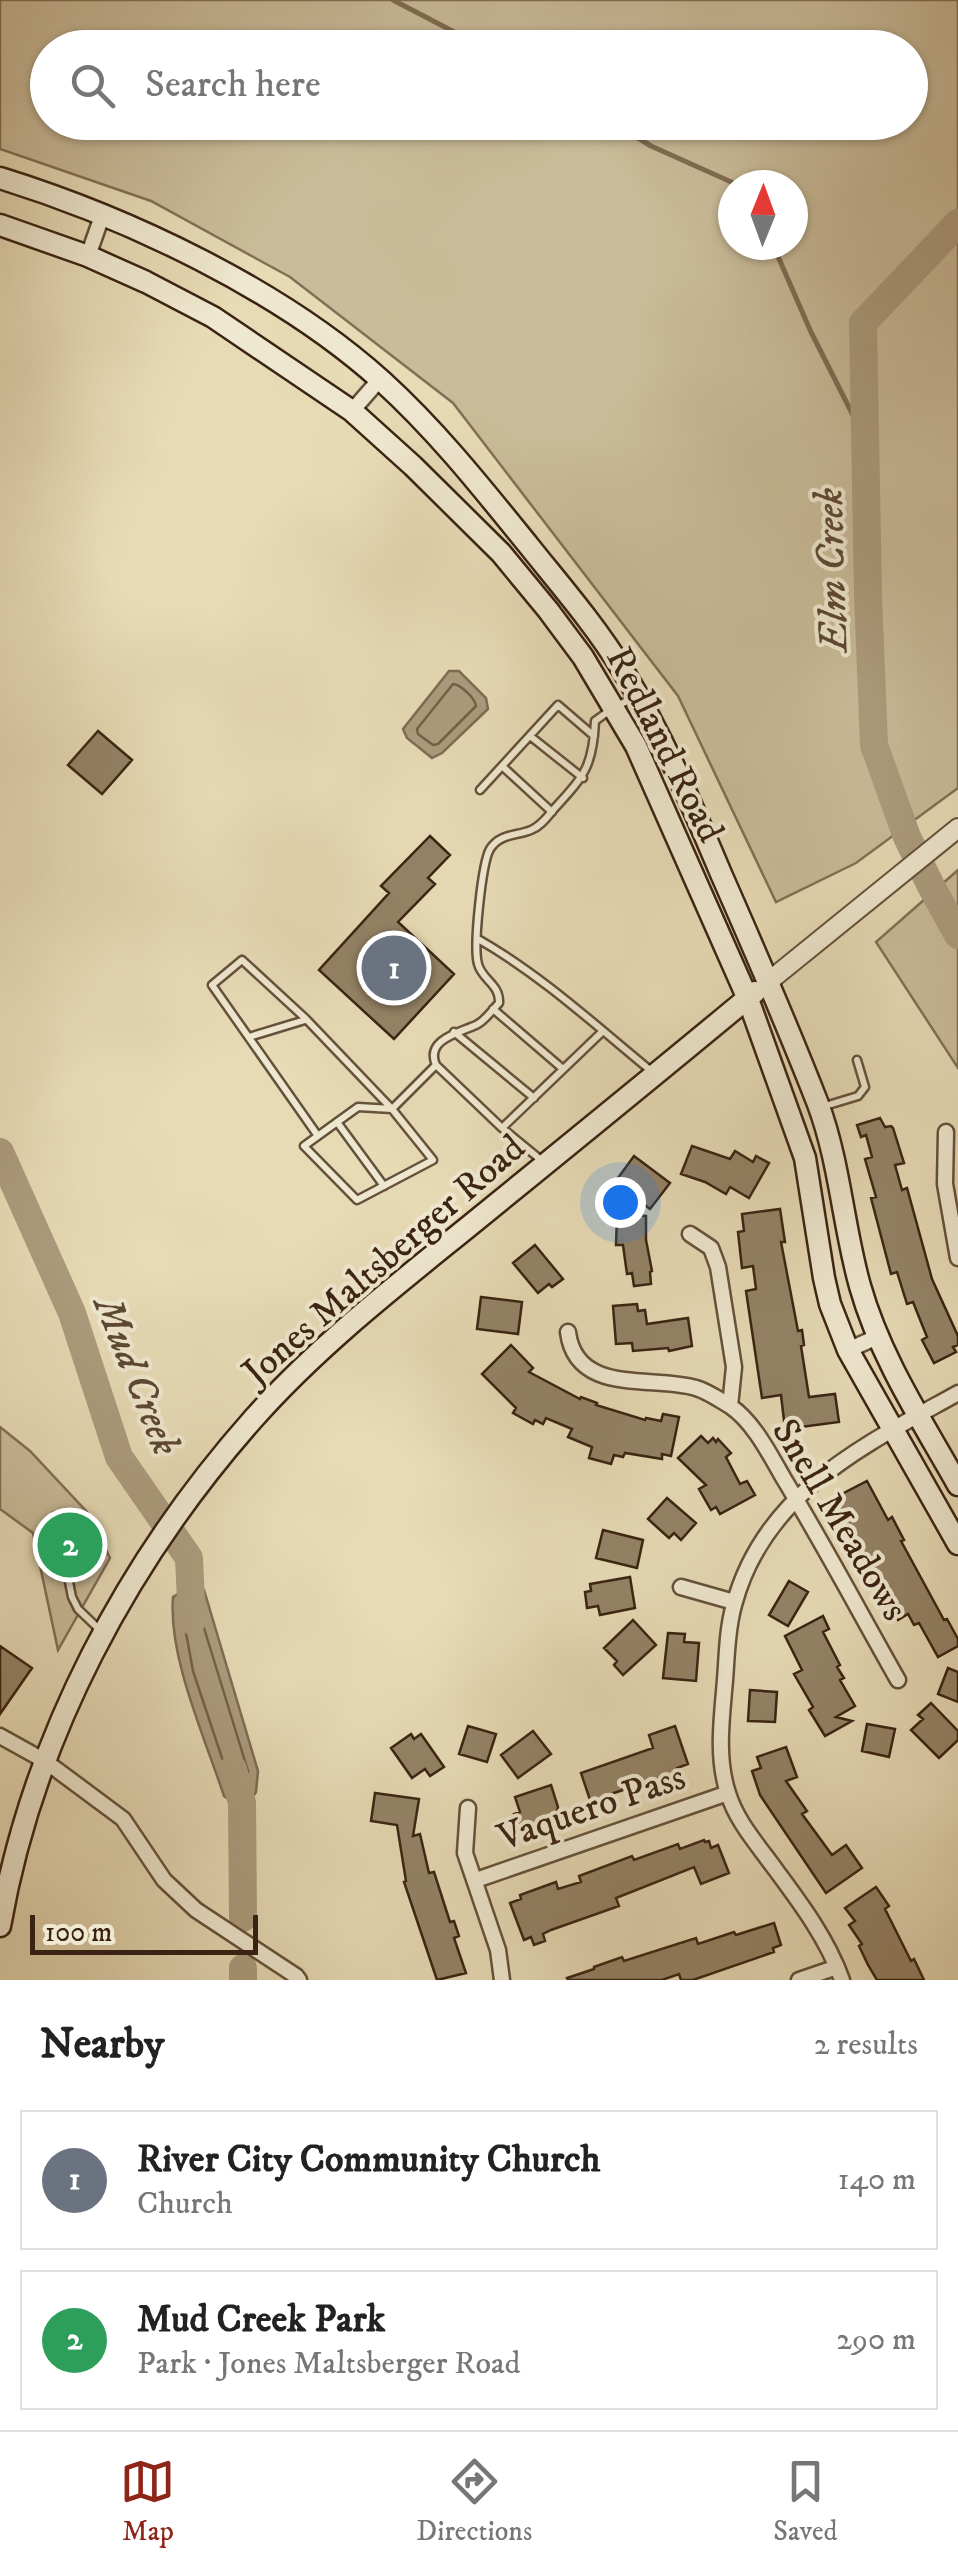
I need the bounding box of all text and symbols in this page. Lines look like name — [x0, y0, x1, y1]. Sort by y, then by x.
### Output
search box — [30, 30, 928, 140]
icon: search — [65, 58, 120, 113]
text: Search here — [145, 61, 321, 109]
north arrow — [718, 170, 808, 260]
water label: Elm Creek — [805, 487, 861, 655]
street label: Redland Road — [595, 639, 734, 851]
pin: 1 — [362, 930, 426, 1006]
street label: Jones Maltsberger Road — [231, 1125, 536, 1398]
your location — [595, 1177, 646, 1228]
water label: Mud Creek — [80, 1287, 190, 1463]
street label: Snell Meadows — [760, 1410, 918, 1630]
pin: 2 — [38, 1508, 102, 1582]
street label: Vaquero Pass — [491, 1753, 692, 1863]
scale bar — [30, 1910, 258, 1954]
text: 100 m — [45, 1915, 112, 1950]
text: Nearby — [40, 2019, 164, 2071]
text: 2 results — [814, 2025, 918, 2065]
text: River City Community Church — [137, 2136, 600, 2184]
text: 1 — [69, 2160, 80, 2200]
text: 140 m — [838, 2160, 916, 2200]
text: Church — [137, 2184, 233, 2224]
text: Mud Creek Park — [137, 2296, 385, 2344]
text: 2 — [67, 2320, 82, 2360]
text: 290 m — [836, 2320, 916, 2360]
text: Park · Jones Maltsberger Road — [137, 2344, 521, 2384]
tab: Map — [120, 2454, 175, 2549]
tab: Directions — [416, 2454, 532, 2549]
tab: Saved — [773, 2454, 838, 2549]

